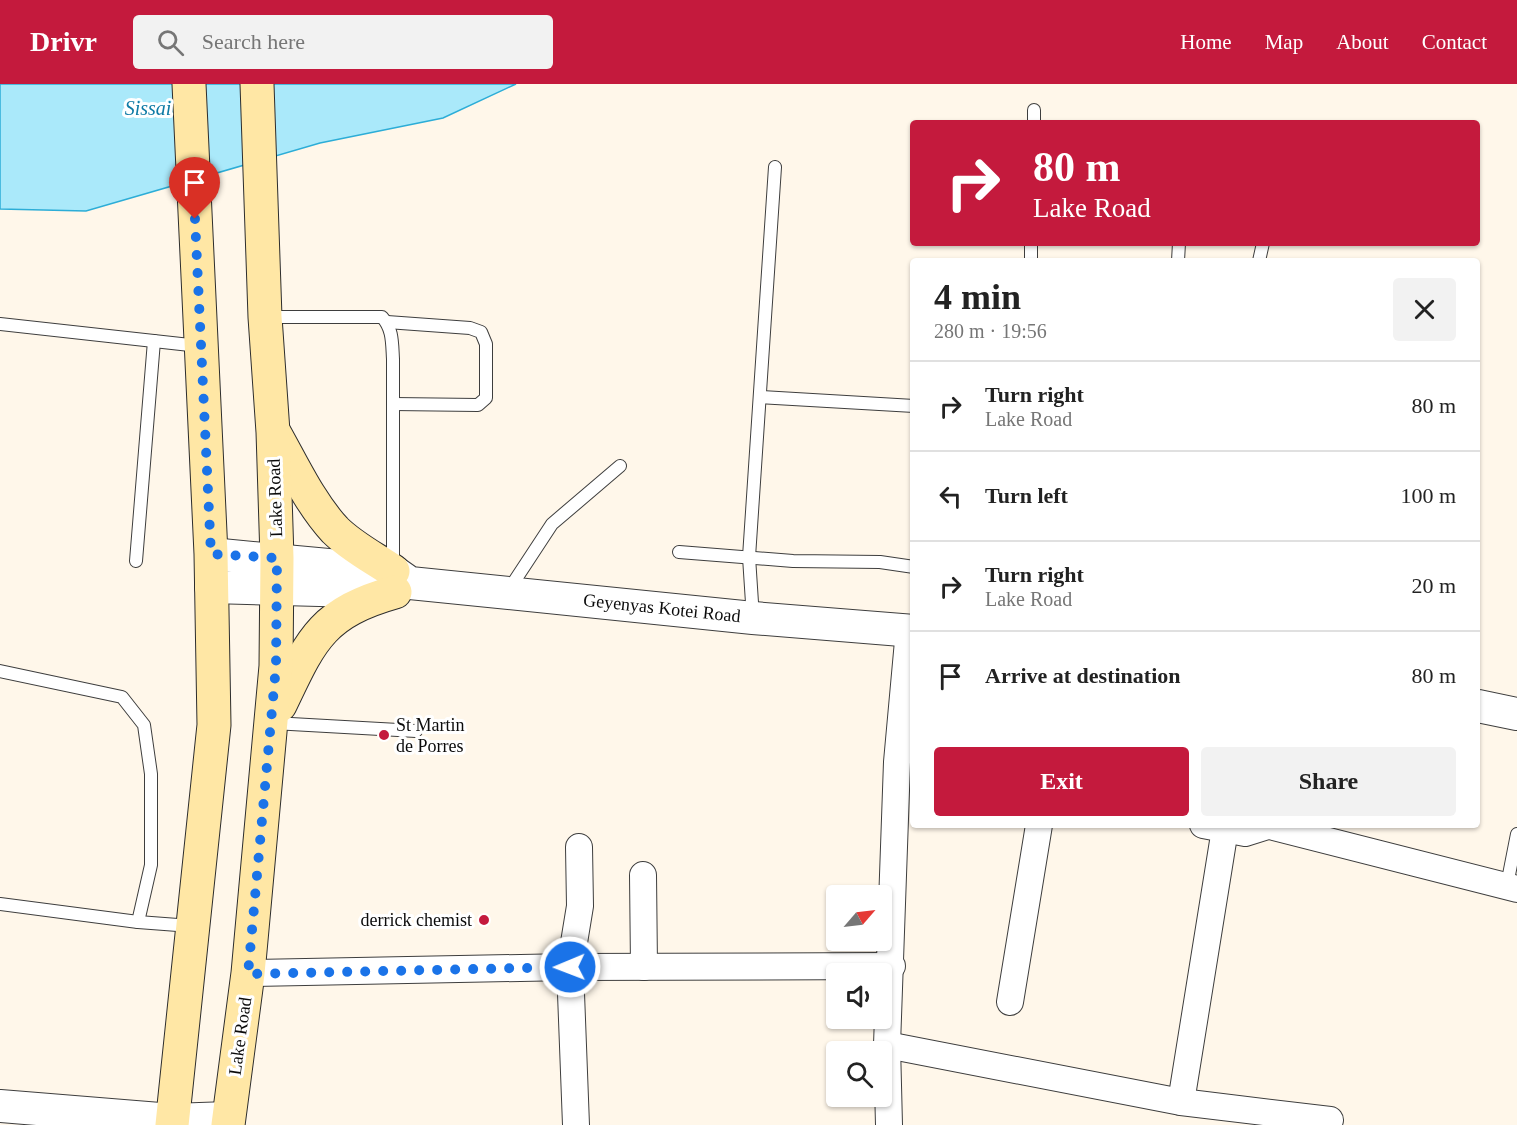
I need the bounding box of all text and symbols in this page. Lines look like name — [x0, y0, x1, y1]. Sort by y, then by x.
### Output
search box — [133, 15, 553, 69]
text: Drivr — [30, 26, 97, 57]
icon: search — [154, 26, 187, 59]
text: Search here — [202, 29, 305, 54]
text: Home — [1180, 30, 1232, 54]
text: Map — [1265, 30, 1303, 54]
text: About — [1336, 30, 1389, 54]
text: Contact — [1422, 30, 1487, 54]
water label: Sissai — [125, 97, 171, 119]
icon: right — [934, 144, 1012, 222]
text: 80 m — [1033, 144, 1121, 190]
pin — [169, 157, 220, 219]
icon: arrive — [178, 166, 211, 199]
text: Lake Road — [1033, 193, 1151, 223]
text: 4 min — [934, 277, 1021, 317]
button: close — [1393, 278, 1456, 341]
text: 280 m · 19:56 — [934, 320, 1047, 342]
text: Turn right — [985, 382, 1084, 407]
icon: right — [934, 390, 967, 423]
text: 80 m — [1411, 393, 1456, 418]
text: Lake Road — [985, 408, 1072, 430]
street label: Lake Road — [264, 458, 286, 538]
icon: left — [934, 480, 967, 513]
text: Turn left — [985, 483, 1068, 508]
text: 100 m — [1400, 483, 1456, 508]
text: Turn right — [985, 562, 1084, 587]
icon: right — [934, 570, 967, 603]
text: 20 m — [1411, 573, 1456, 598]
text: Lake Road — [985, 588, 1072, 610]
street label: Geyenyas Kotei Road — [582, 590, 742, 626]
icon: arrive — [934, 660, 967, 693]
text: Arrive at destination — [985, 663, 1181, 688]
text: 80 m — [1411, 663, 1456, 688]
place label: St Martin de Porres — [396, 715, 465, 756]
marker: St Martin de Porres — [377, 728, 391, 742]
button: Exit — [934, 747, 1189, 816]
button: Share — [1201, 747, 1456, 816]
north arrow — [826, 885, 892, 951]
map controls — [826, 885, 892, 1107]
place label: derrick chemist — [361, 910, 472, 930]
marker: derrick chemist — [477, 913, 491, 927]
position arrow — [538, 935, 602, 999]
button: sound — [826, 963, 892, 1029]
street label: Lake Road — [225, 996, 255, 1076]
button: search — [826, 1041, 892, 1107]

